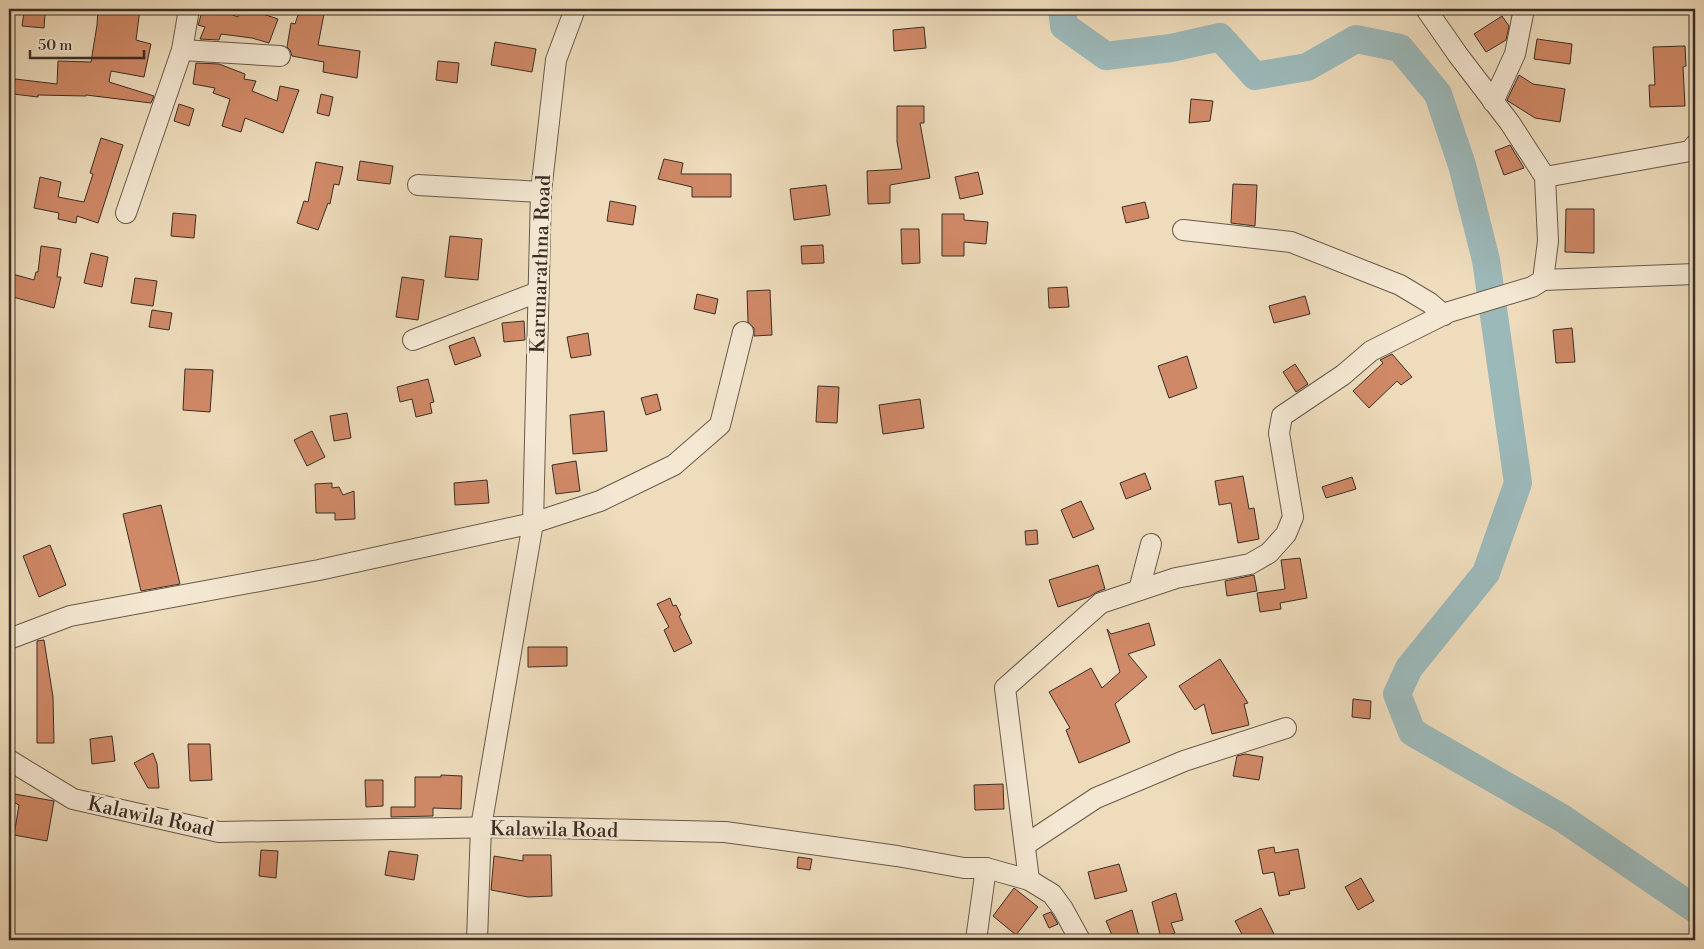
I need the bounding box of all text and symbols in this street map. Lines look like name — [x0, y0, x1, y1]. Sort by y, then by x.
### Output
scale bar — [30, 28, 144, 60]
text: 50 m — [38, 36, 72, 55]
street label: Karunarathna Road — [526, 174, 557, 354]
street label: Kalawila Road — [85, 792, 217, 843]
street label: Kalawila Road — [490, 817, 619, 844]

